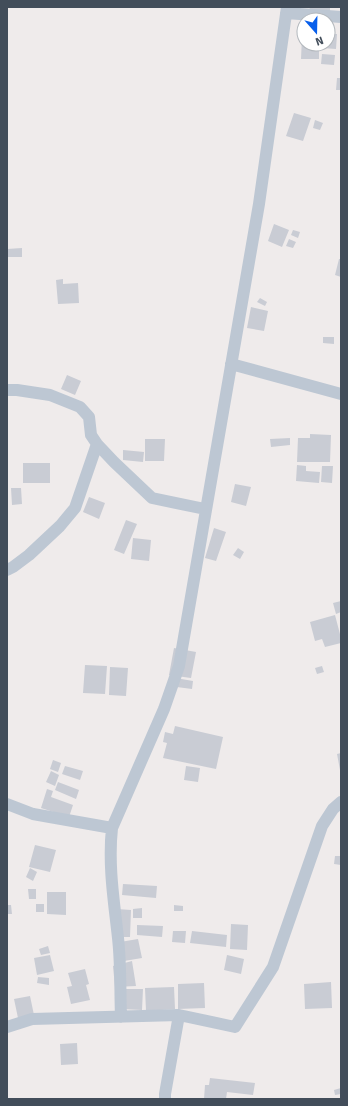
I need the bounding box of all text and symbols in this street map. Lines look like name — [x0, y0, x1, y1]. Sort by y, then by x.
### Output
north arrow — [296, 12, 336, 52]
text: N — [313, 34, 325, 48]

